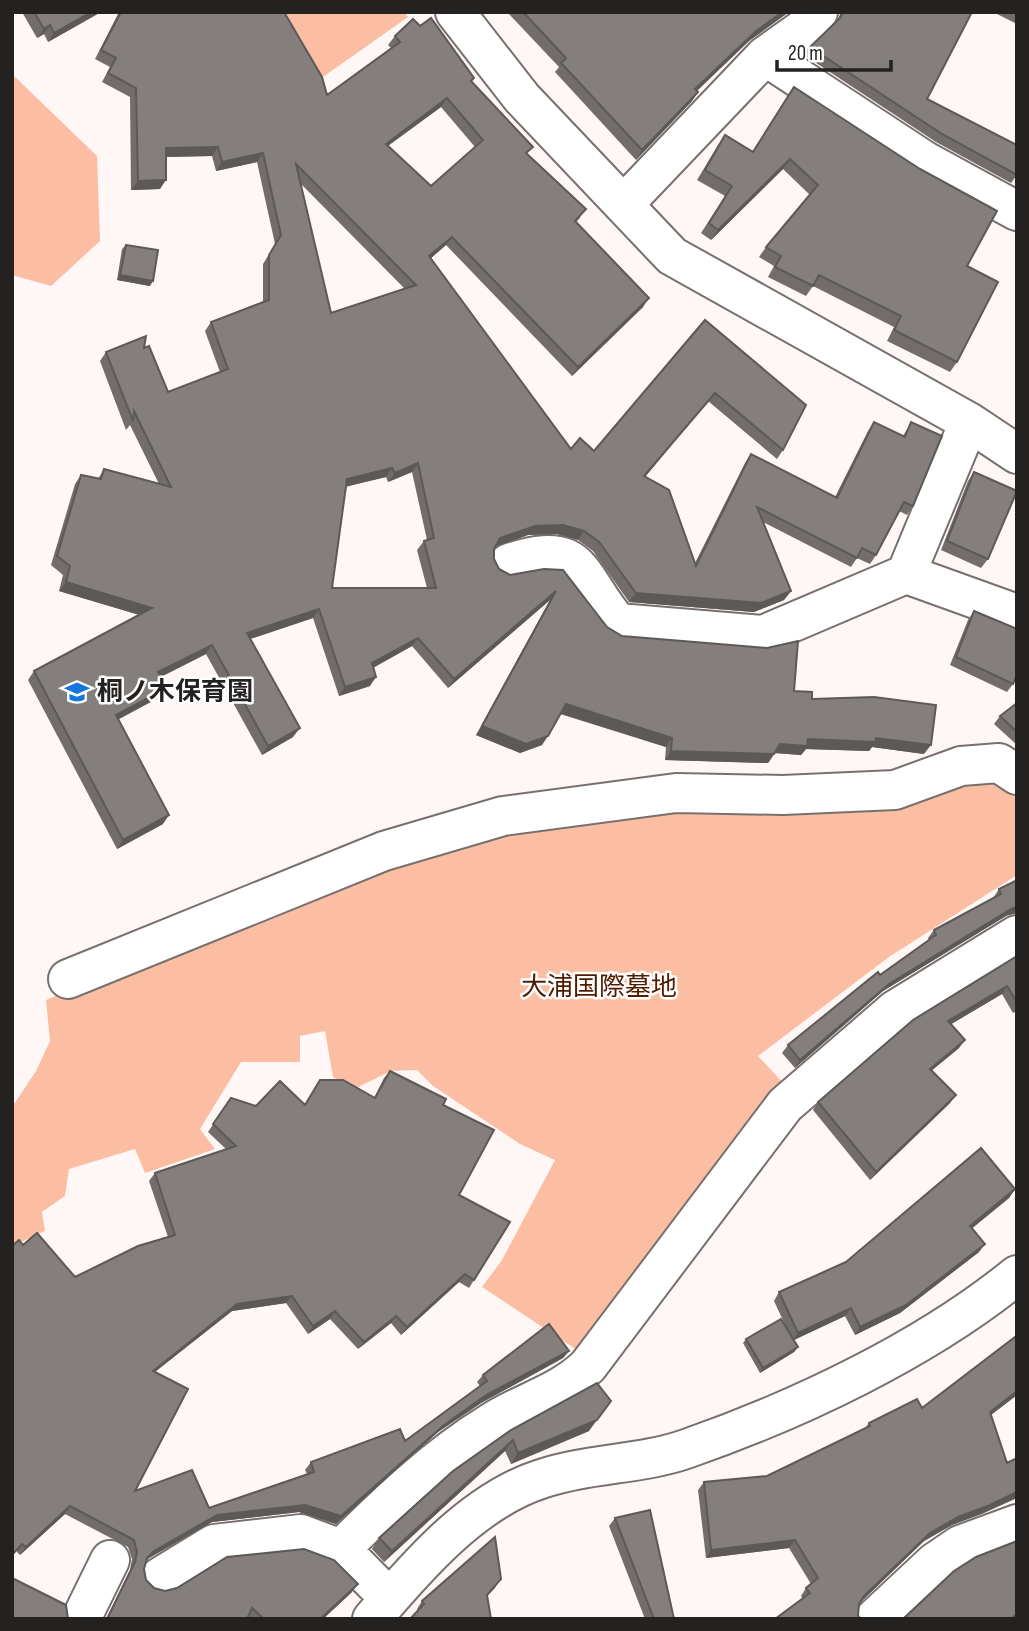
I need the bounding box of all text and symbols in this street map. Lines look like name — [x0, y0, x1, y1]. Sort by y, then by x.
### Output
scale bar — [777, 28, 891, 72]
text: 20 m — [788, 41, 823, 66]
place label: 桐ノ木保育園 — [97, 677, 253, 708]
school or university icon: 桐ノ木保育園 — [63, 678, 91, 706]
park label: 大浦国際墓地 — [521, 972, 677, 1003]

